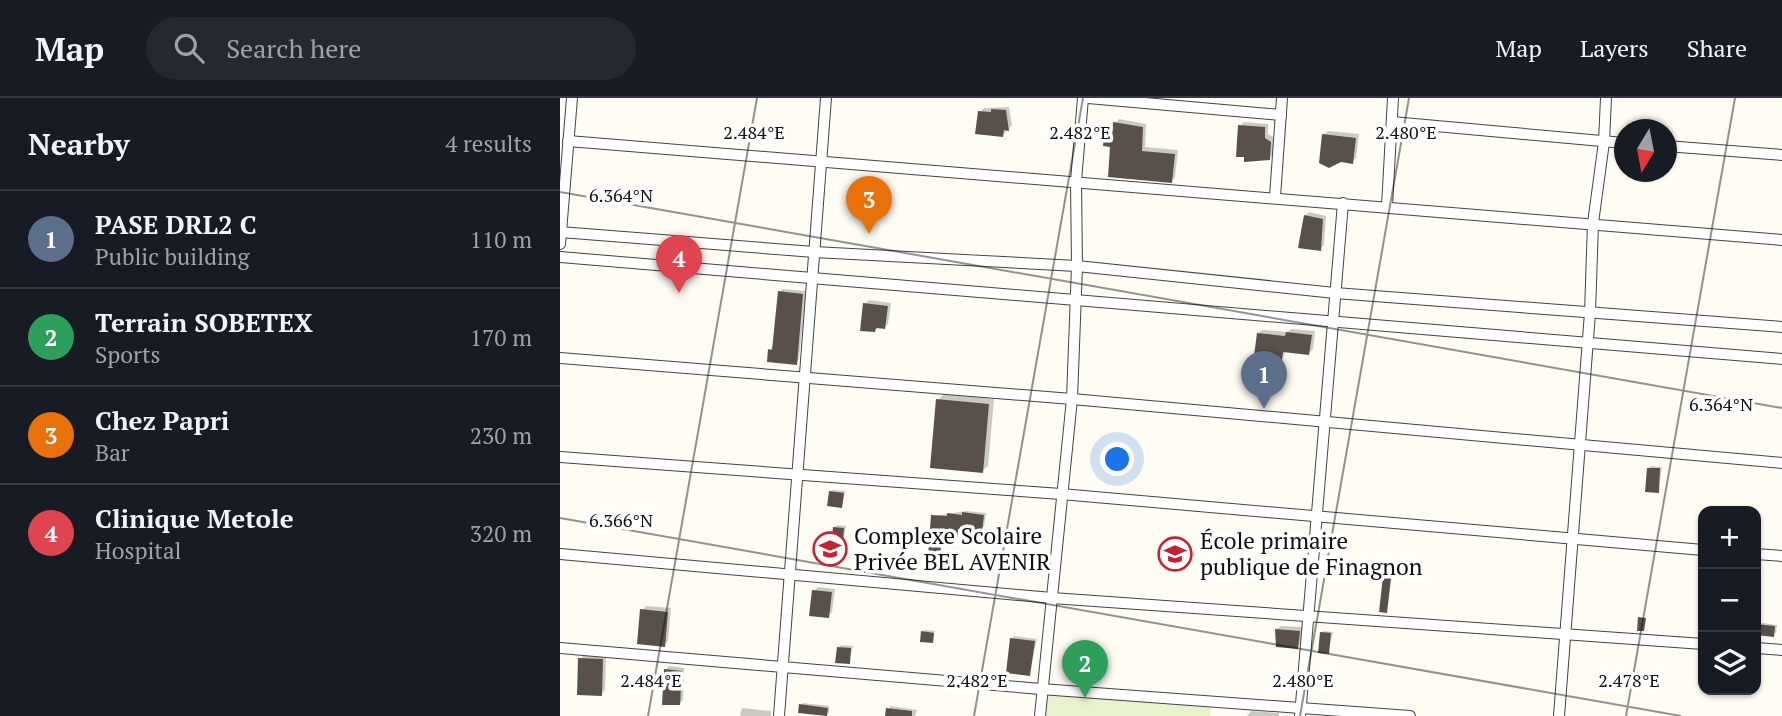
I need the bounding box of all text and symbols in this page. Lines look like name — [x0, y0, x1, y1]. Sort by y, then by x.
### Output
search box — [146, 17, 636, 80]
text: Map — [35, 27, 104, 70]
icon: search — [170, 29, 208, 67]
text: Search here — [226, 31, 361, 65]
text: Map — [1495, 32, 1542, 64]
text: Layers — [1580, 32, 1649, 64]
text: Share — [1687, 32, 1747, 64]
north arrow — [1614, 119, 1677, 182]
text: 2.484°E — [723, 120, 785, 144]
text: 2.482°E — [1049, 120, 1111, 144]
text: 2.480°E — [1375, 120, 1437, 144]
text: Nearby — [28, 124, 130, 164]
text: 4 results — [445, 128, 532, 159]
pin: 3 — [846, 176, 892, 234]
text: 6.364°N — [589, 183, 653, 207]
text: PASE DRL2 C — [95, 207, 257, 241]
text: 1 — [45, 224, 58, 255]
text: 110 m — [470, 224, 532, 255]
pin: 4 — [656, 235, 702, 293]
text: Public building — [95, 241, 250, 272]
text: Terrain SOBETEX — [95, 305, 313, 339]
text: 2 — [45, 322, 58, 353]
text: 170 m — [470, 322, 532, 353]
text: Sports — [95, 339, 160, 370]
pin: 1 — [1241, 351, 1287, 409]
text: 6.364°N — [1689, 392, 1753, 416]
text: Chez Papri — [95, 403, 229, 437]
text: 3 — [45, 420, 58, 451]
text: 230 m — [470, 420, 532, 451]
text: Bar — [95, 437, 130, 468]
your location — [1100, 442, 1134, 476]
text: Clinique Metole — [95, 501, 294, 535]
map controls — [1698, 506, 1761, 695]
button: + — [1698, 506, 1761, 569]
text: 6.366°N — [589, 508, 653, 532]
text: 4 — [45, 518, 58, 549]
text: 320 m — [470, 518, 532, 549]
place label: Complexe Scolaire Privée BEL AVENIR — [854, 520, 1051, 577]
place label: École primaire publique de Finagnon — [1200, 525, 1423, 582]
school or university icon: Complexe Scolaire Privée BEL AVENIR — [811, 530, 849, 568]
text: Hospital — [95, 535, 181, 566]
school or university icon: École primaire publique de Finagnon — [1156, 535, 1194, 573]
button: − — [1698, 569, 1761, 632]
button: layers — [1698, 632, 1761, 695]
pin: 2 — [1062, 640, 1108, 698]
text: 2.484°E — [620, 668, 682, 692]
text: 2.482°E — [946, 668, 1008, 692]
text: 2.480°E — [1272, 668, 1334, 692]
text: 2.478°E — [1598, 668, 1660, 692]

